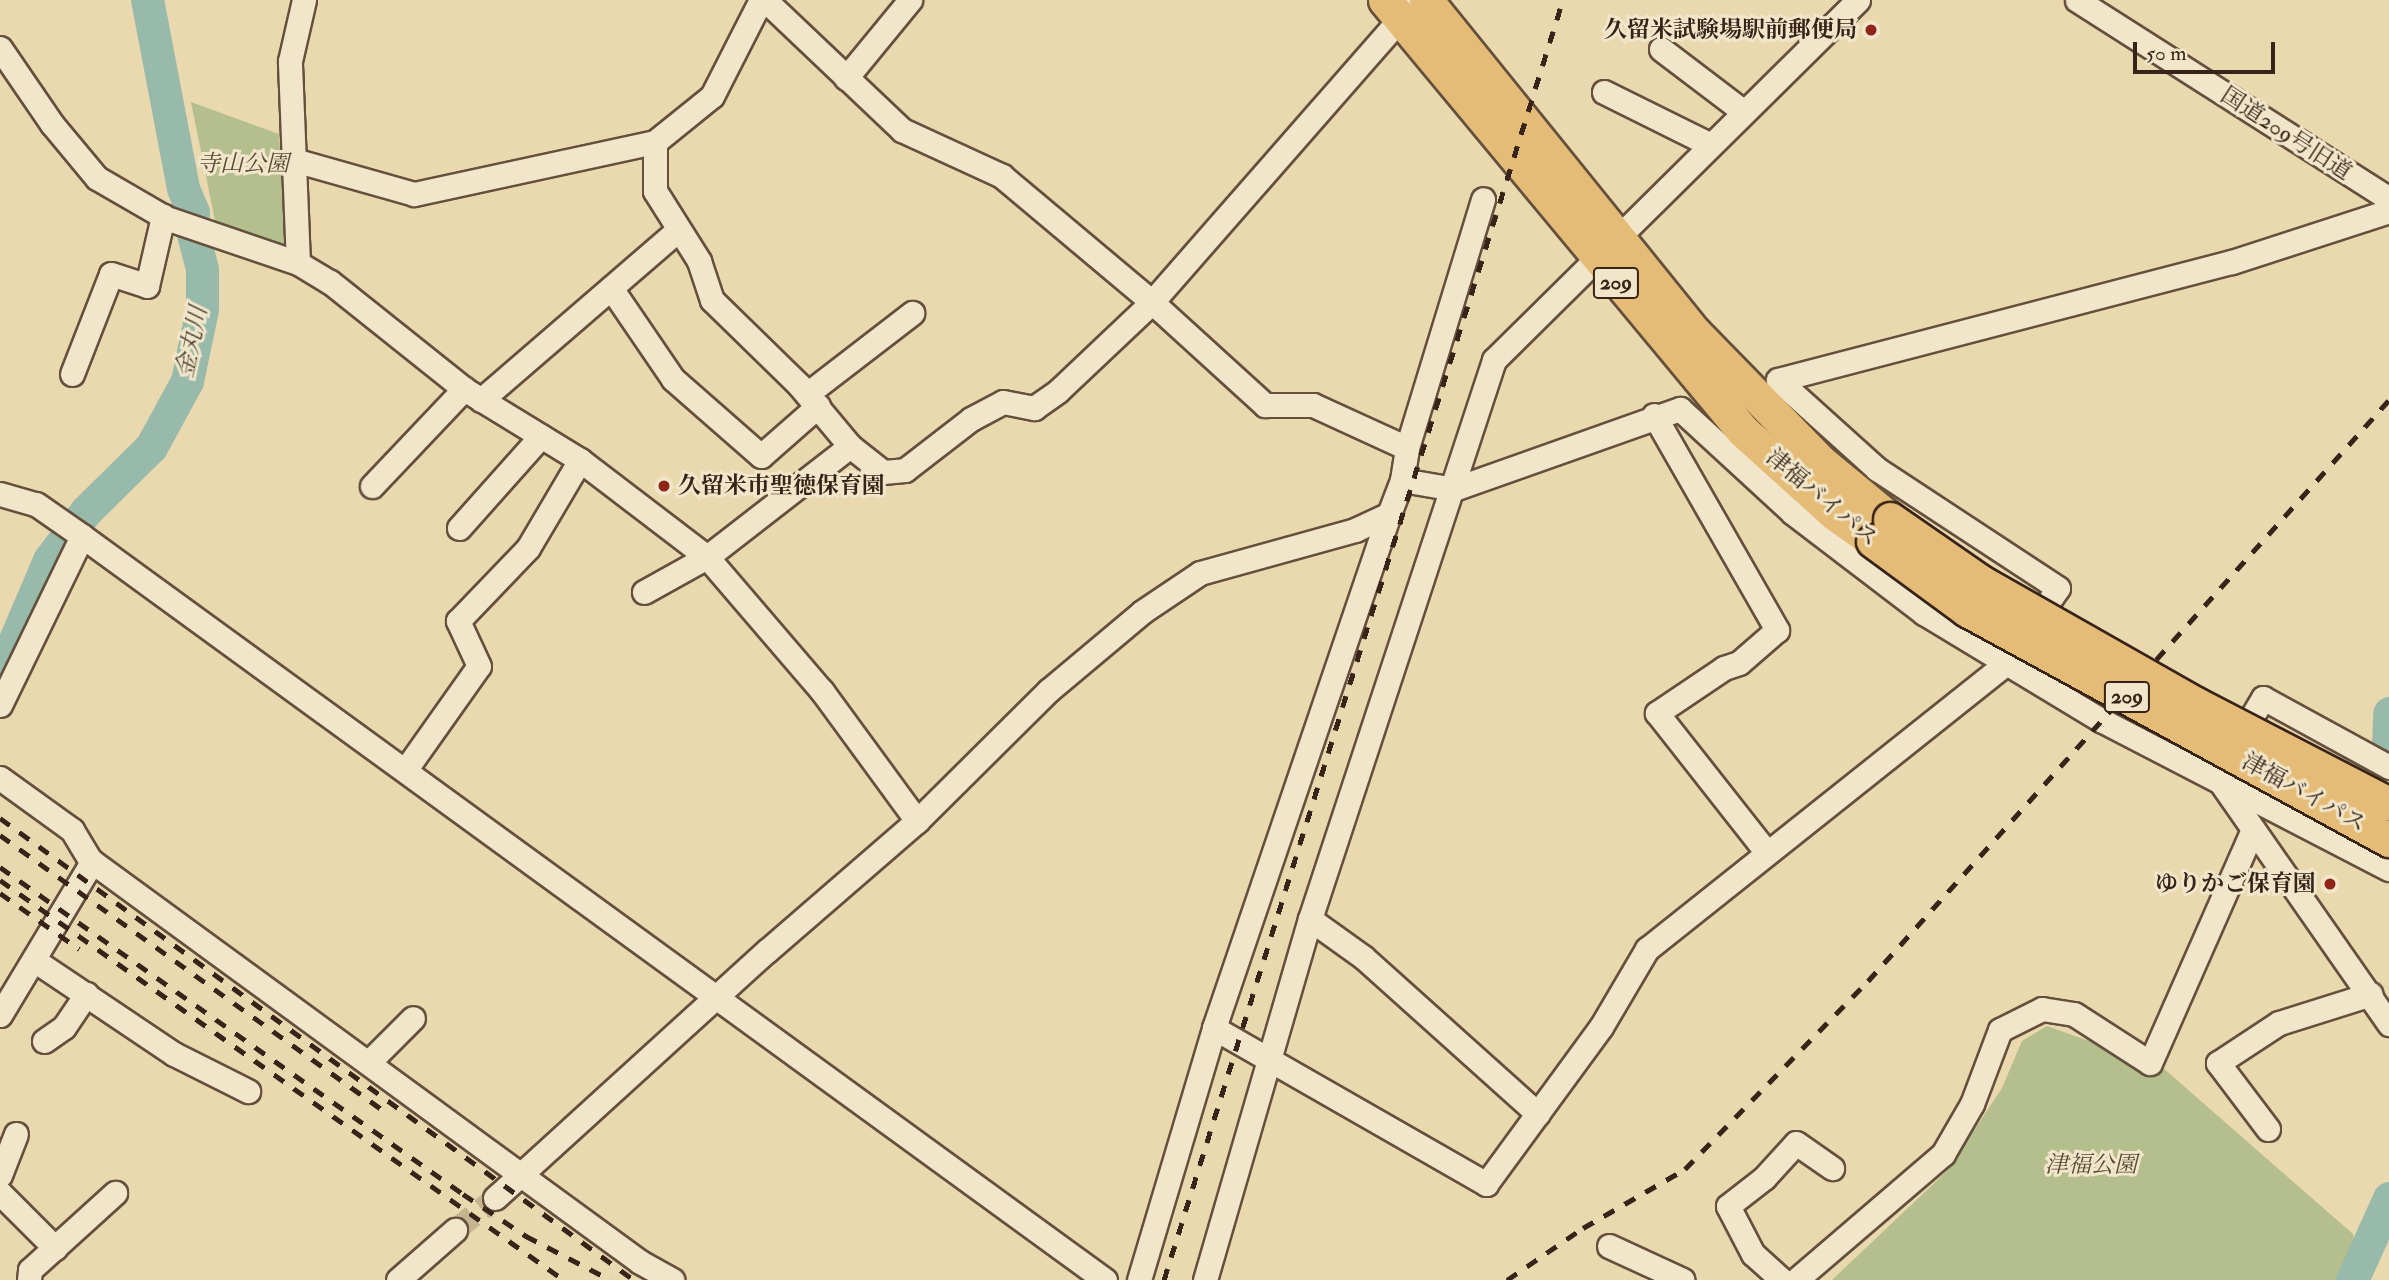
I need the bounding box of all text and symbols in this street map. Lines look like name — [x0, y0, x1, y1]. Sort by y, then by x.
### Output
place label: 久留米試験場駅前郵便局 — [1604, 16, 1857, 44]
marker: 久留米試験場駅前郵便局 — [1863, 22, 1879, 38]
scale bar — [2137, 28, 2279, 72]
text: 50 m — [2146, 40, 2187, 67]
street label: 国道209号旧道 — [2215, 82, 2357, 186]
park label: 寺山公園 — [197, 150, 289, 178]
road number: 209 — [1592, 266, 1640, 300]
water label: 金丸川 — [170, 304, 214, 380]
street label: 津福バイパス — [1760, 443, 1884, 553]
place label: 久留米市聖徳保育園 — [678, 472, 885, 500]
marker: 久留米市聖徳保育園 — [656, 478, 672, 494]
road number: 209 — [2102, 680, 2152, 714]
street label: 津福バイパス — [2237, 747, 2371, 839]
place label: ゆりかご保育園 — [2155, 870, 2316, 898]
marker: ゆりかご保育園 — [2322, 876, 2338, 892]
park label: 津福公園 — [2045, 1151, 2137, 1179]

